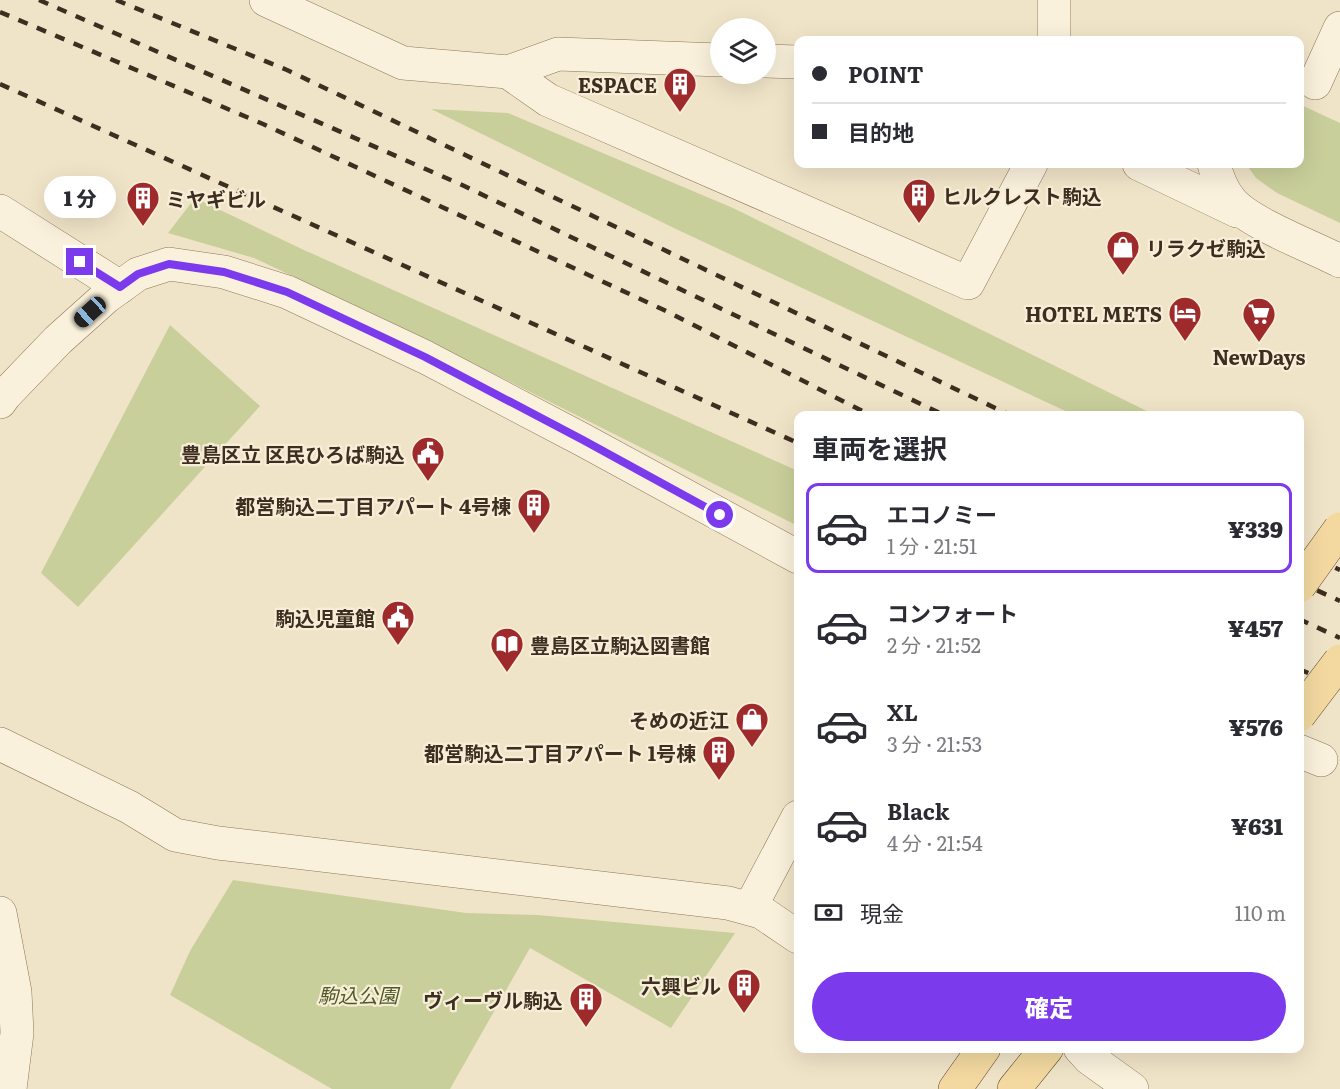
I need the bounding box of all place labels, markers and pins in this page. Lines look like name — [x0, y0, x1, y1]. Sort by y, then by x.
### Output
building icon: ESPACE — [662, 66, 698, 113]
place label: ESPACE — [578, 69, 657, 99]
building icon: ヒルクレスト駒込 — [901, 177, 937, 224]
building icon: ミヤギビル — [125, 180, 161, 227]
place label: ヒルクレスト駒込 — [942, 180, 1102, 210]
place label: ミヤギビル — [166, 183, 266, 213]
shop icon: リラクゼ駒込 — [1105, 229, 1141, 276]
place label: リラクゼ駒込 — [1146, 232, 1266, 262]
hotel icon: HOTEL METS — [1167, 295, 1203, 342]
supermarket icon: NewDays — [1241, 296, 1277, 343]
place label: HOTEL METS — [1025, 298, 1162, 328]
place label: NewDays — [1213, 341, 1305, 371]
public building icon: 豊島区立 区民ひろば駒込 — [410, 435, 446, 482]
place label: 豊島区立 区民ひろば駒込 — [181, 438, 405, 468]
building icon: 都営駒込二丁目アパート 4号棟 — [516, 487, 552, 534]
place label: 都営駒込二丁目アパート 4号棟 — [235, 490, 511, 520]
public building icon: 駒込児童館 — [380, 599, 416, 646]
place label: 駒込児童館 — [275, 602, 375, 632]
library icon: 豊島区立駒込図書館 — [489, 626, 525, 673]
place label: 豊島区立駒込図書館 — [530, 629, 710, 659]
shop icon: そめの近江 — [734, 701, 770, 748]
place label: そめの近江 — [629, 704, 729, 734]
building icon: 都営駒込二丁目アパート 1号棟 — [701, 734, 737, 781]
place label: 都営駒込二丁目アパート 1号棟 — [424, 737, 696, 767]
building icon: 六興ビル — [726, 967, 762, 1014]
place label: 六興ビル — [641, 970, 721, 1000]
building icon: ヴィーヴル駒込 — [568, 981, 604, 1028]
place label: ヴィーヴル駒込 — [423, 984, 563, 1014]

